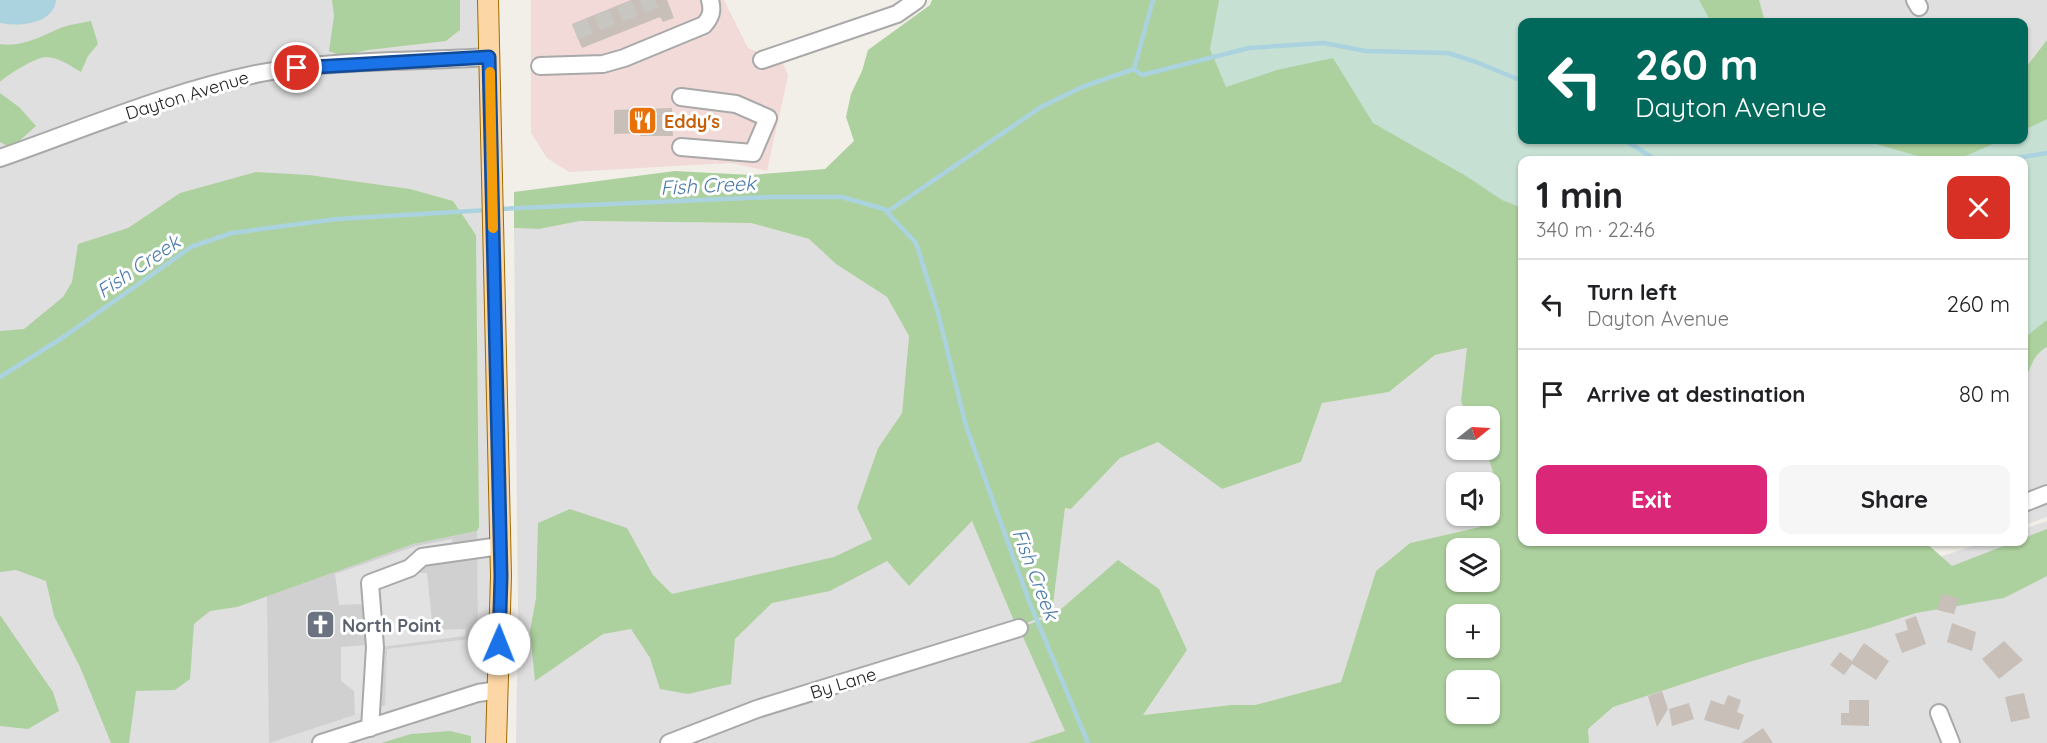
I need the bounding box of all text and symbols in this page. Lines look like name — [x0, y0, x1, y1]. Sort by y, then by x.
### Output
text: 260 m — [1635, 38, 1758, 91]
pin — [271, 42, 322, 93]
icon: left — [1536, 42, 1614, 120]
icon: arrive — [280, 51, 313, 84]
street label: Dayton Avenue — [123, 65, 251, 125]
text: Dayton Avenue — [1635, 90, 1827, 124]
restaurant icon: Eddy's — [627, 105, 659, 137]
place label: Eddy's — [664, 110, 720, 133]
water label: Fish Creek — [660, 170, 759, 200]
text: 1 min — [1536, 172, 1623, 217]
button: close — [1947, 176, 2010, 239]
text: 340 m · 22:46 — [1536, 217, 1655, 242]
water label: Fish Creek — [91, 228, 186, 303]
text: Turn left — [1587, 278, 1677, 306]
icon: left — [1536, 288, 1569, 321]
text: 260 m — [1947, 290, 2010, 318]
text: Dayton Avenue — [1587, 306, 1729, 331]
icon: arrive — [1536, 378, 1569, 411]
text: Arrive at destination — [1587, 380, 1805, 408]
text: 80 m — [1959, 380, 2010, 408]
north arrow — [1446, 406, 1500, 460]
map controls — [1446, 406, 1500, 724]
button: Exit — [1536, 465, 1767, 534]
button: Share — [1779, 465, 2010, 534]
button: sound — [1446, 472, 1500, 526]
water label: Fish Creek — [1007, 525, 1066, 625]
button: layers — [1446, 538, 1500, 592]
button: + — [1446, 604, 1500, 658]
church icon: North Point — [305, 609, 337, 641]
position arrow — [467, 612, 531, 676]
place label: North Point — [342, 614, 441, 637]
street label: By Lane — [807, 662, 879, 704]
button: − — [1446, 670, 1500, 724]

